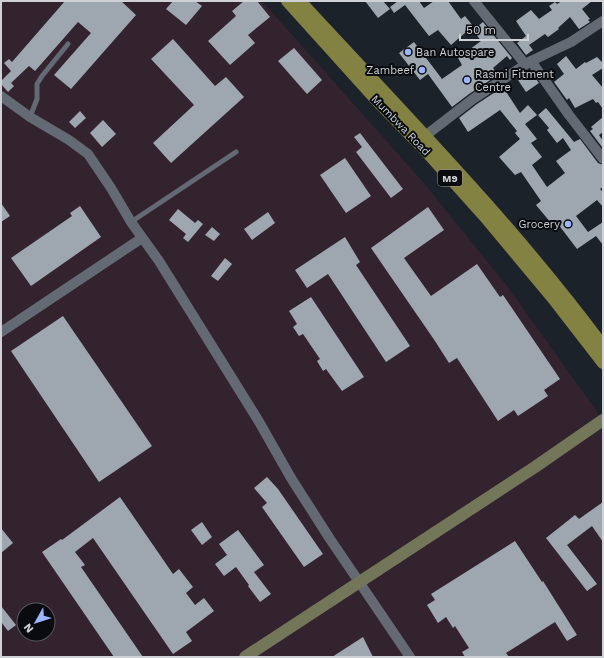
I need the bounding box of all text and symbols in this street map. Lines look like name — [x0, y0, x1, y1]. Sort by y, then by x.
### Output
scale bar — [460, 16, 528, 42]
text: 50 m — [466, 23, 496, 37]
place label: Ban Autospare — [416, 46, 494, 59]
marker: Ban Autospare — [403, 47, 413, 57]
place label: Zambeef — [367, 64, 415, 77]
marker: Zambeef — [417, 65, 427, 75]
place label: Rasmi Fitment Centre — [475, 68, 554, 94]
marker: Rasmi Fitment Centre — [462, 75, 472, 85]
street label: Mumbwa Road — [369, 92, 433, 158]
road number: M9 — [438, 170, 462, 186]
place label: Grocery — [518, 218, 560, 231]
marker: Grocery — [563, 219, 573, 229]
north arrow — [16, 602, 56, 642]
text: N — [21, 621, 36, 635]

